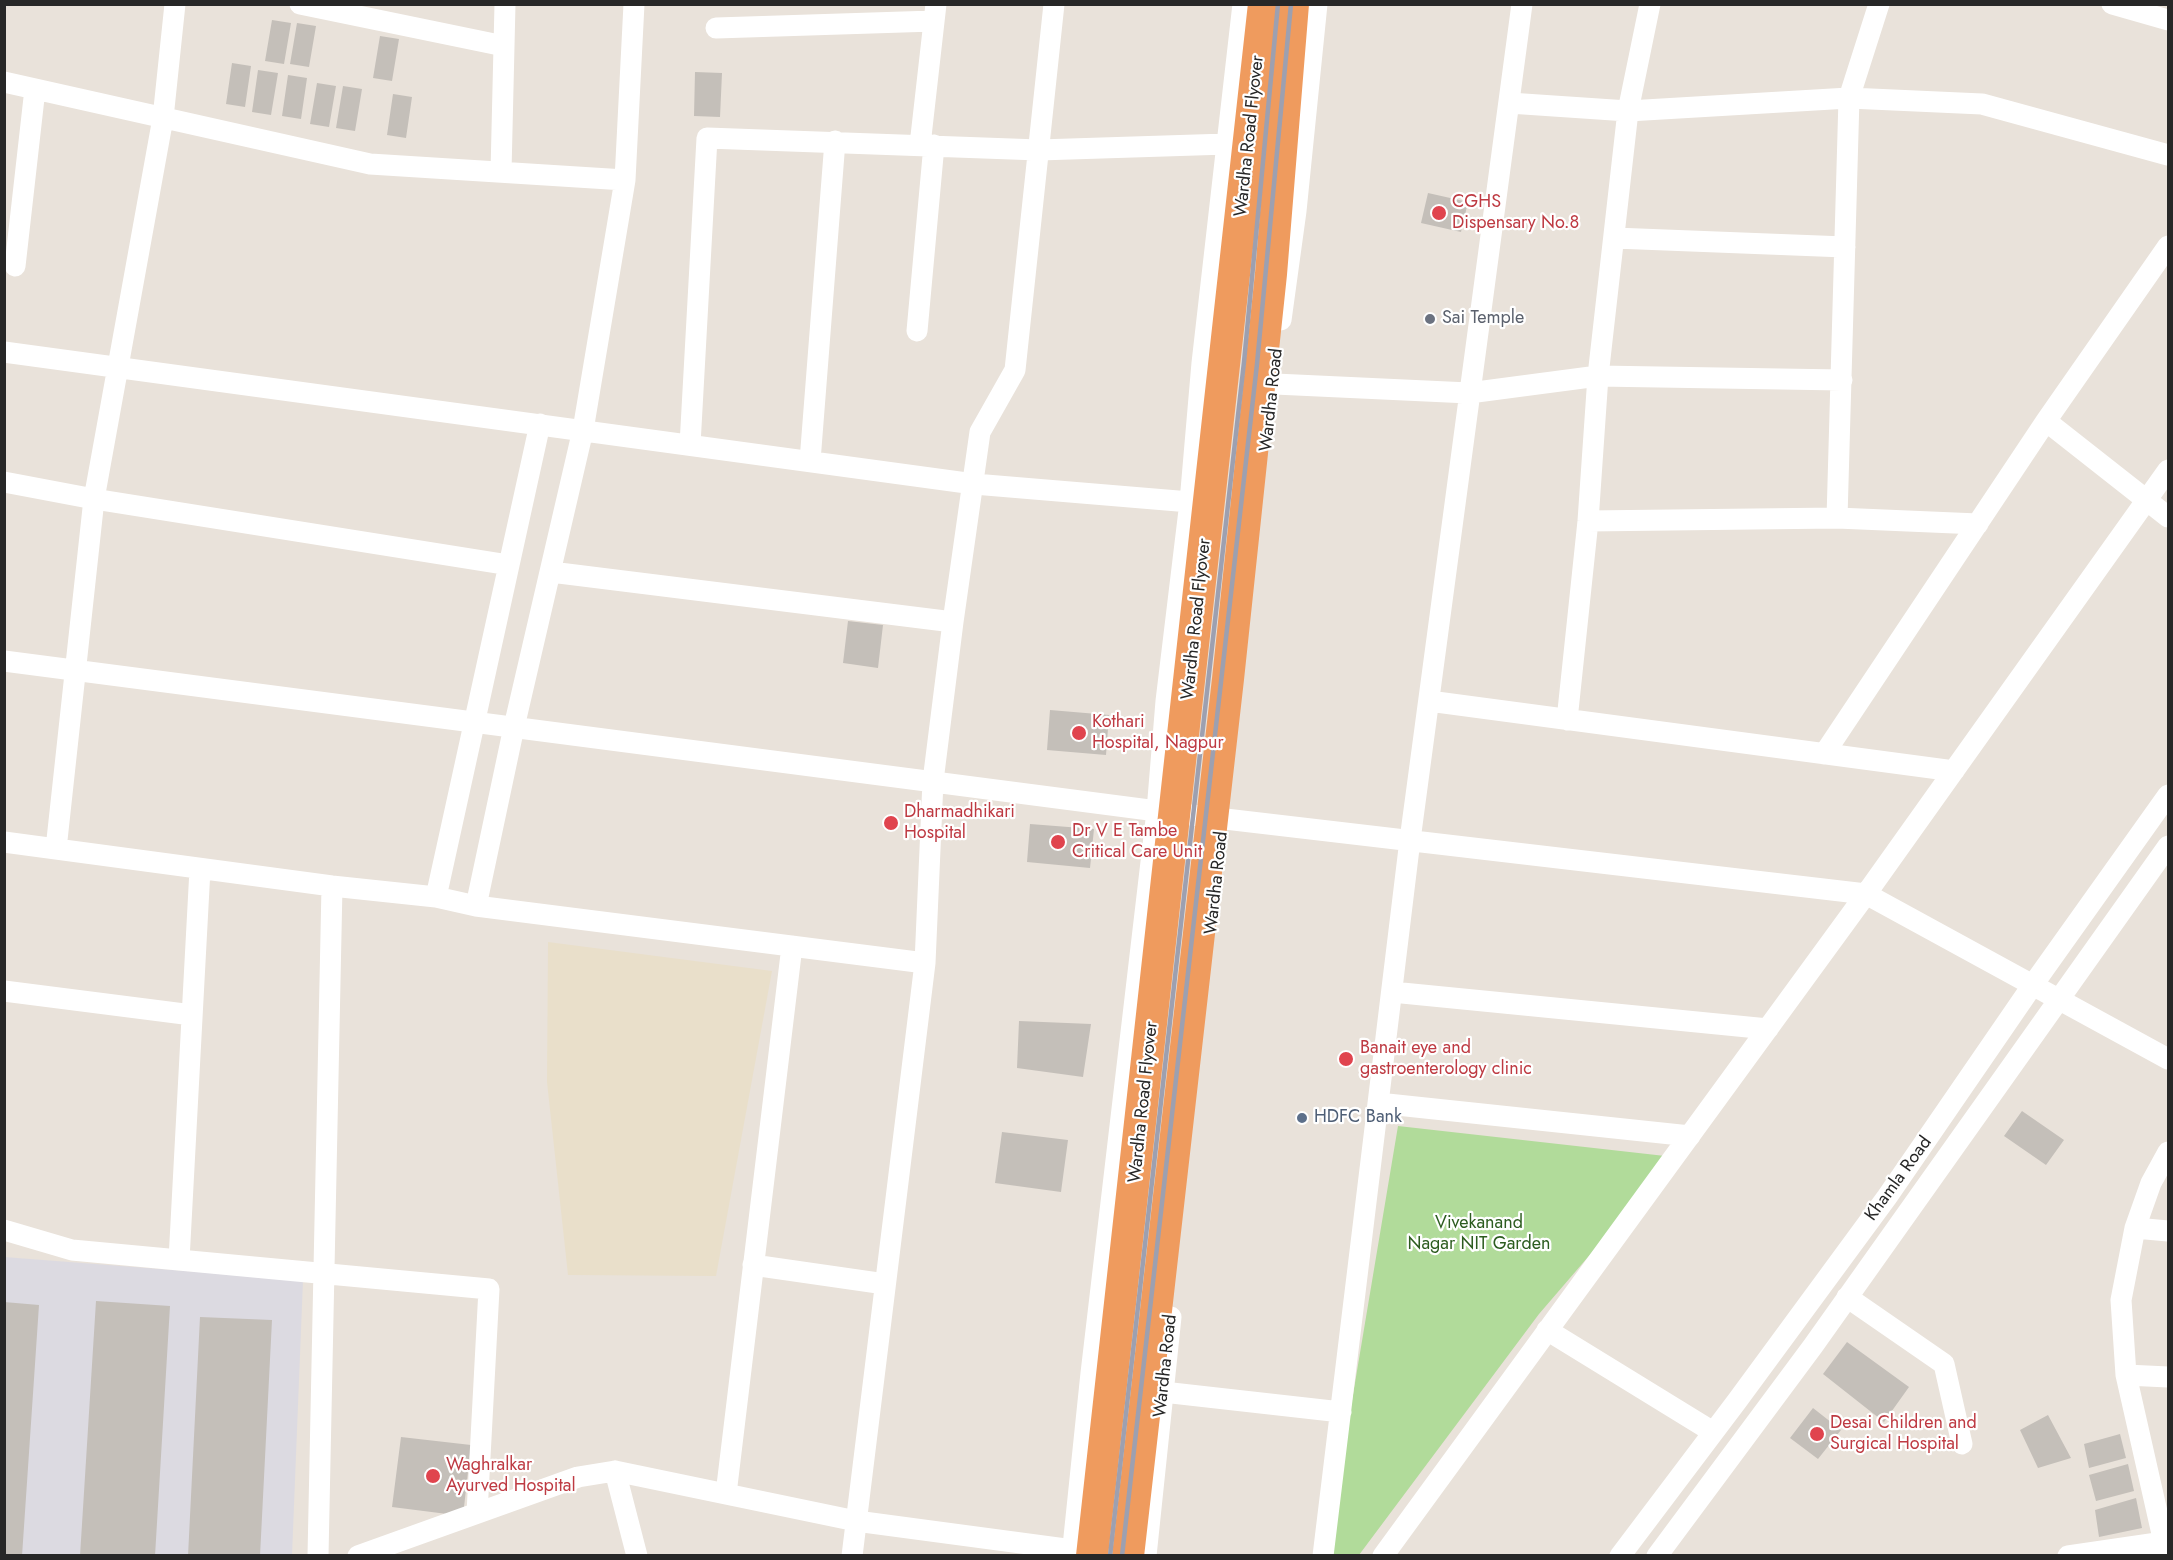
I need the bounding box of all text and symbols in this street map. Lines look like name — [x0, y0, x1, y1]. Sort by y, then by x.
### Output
street label: Wardha Road Flyover — [1231, 54, 1269, 218]
place label: CGHS Dispensary No.8 — [1452, 192, 1579, 234]
marker: CGHS Dispensary No.8 — [1430, 204, 1448, 222]
place label: Sai Temple — [1442, 308, 1524, 330]
marker: Sai Temple — [1423, 312, 1437, 326]
street label: Wardha Road — [1256, 347, 1288, 453]
street label: Wardha Road Flyover — [1178, 537, 1216, 701]
place label: Kothari Hospital, Nagpur — [1092, 712, 1224, 754]
marker: Kothari Hospital, Nagpur — [1070, 724, 1088, 742]
place label: Dharmadhikari Hospital — [904, 802, 1015, 844]
marker: Dharmadhikari Hospital — [882, 814, 900, 832]
place label: Dr V E Tambe Critical Care Unit — [1072, 821, 1202, 864]
street label: Wardha Road — [1201, 830, 1233, 936]
marker: Dr V E Tambe Critical Care Unit — [1049, 833, 1067, 851]
street label: Wardha Road Flyover — [1125, 1020, 1163, 1184]
place label: Banait eye and gastroenterology clinic — [1360, 1038, 1532, 1080]
marker: Banait eye and gastroenterology clinic — [1337, 1050, 1355, 1068]
place label: HDFC Bank — [1314, 1107, 1402, 1129]
marker: HDFC Bank — [1295, 1111, 1309, 1125]
street label: Khamla Road — [1861, 1132, 1937, 1226]
park label: Vivekanand Nagar NIT Garden — [1408, 1213, 1550, 1256]
street label: Wardha Road — [1150, 1313, 1182, 1419]
place label: Desai Children and Surgical Hospital — [1830, 1413, 1977, 1456]
marker: Desai Children and Surgical Hospital — [1808, 1425, 1826, 1443]
place label: Waghralkar Ayurved Hospital — [446, 1455, 576, 1498]
marker: Waghralkar Ayurved Hospital — [424, 1467, 442, 1485]

